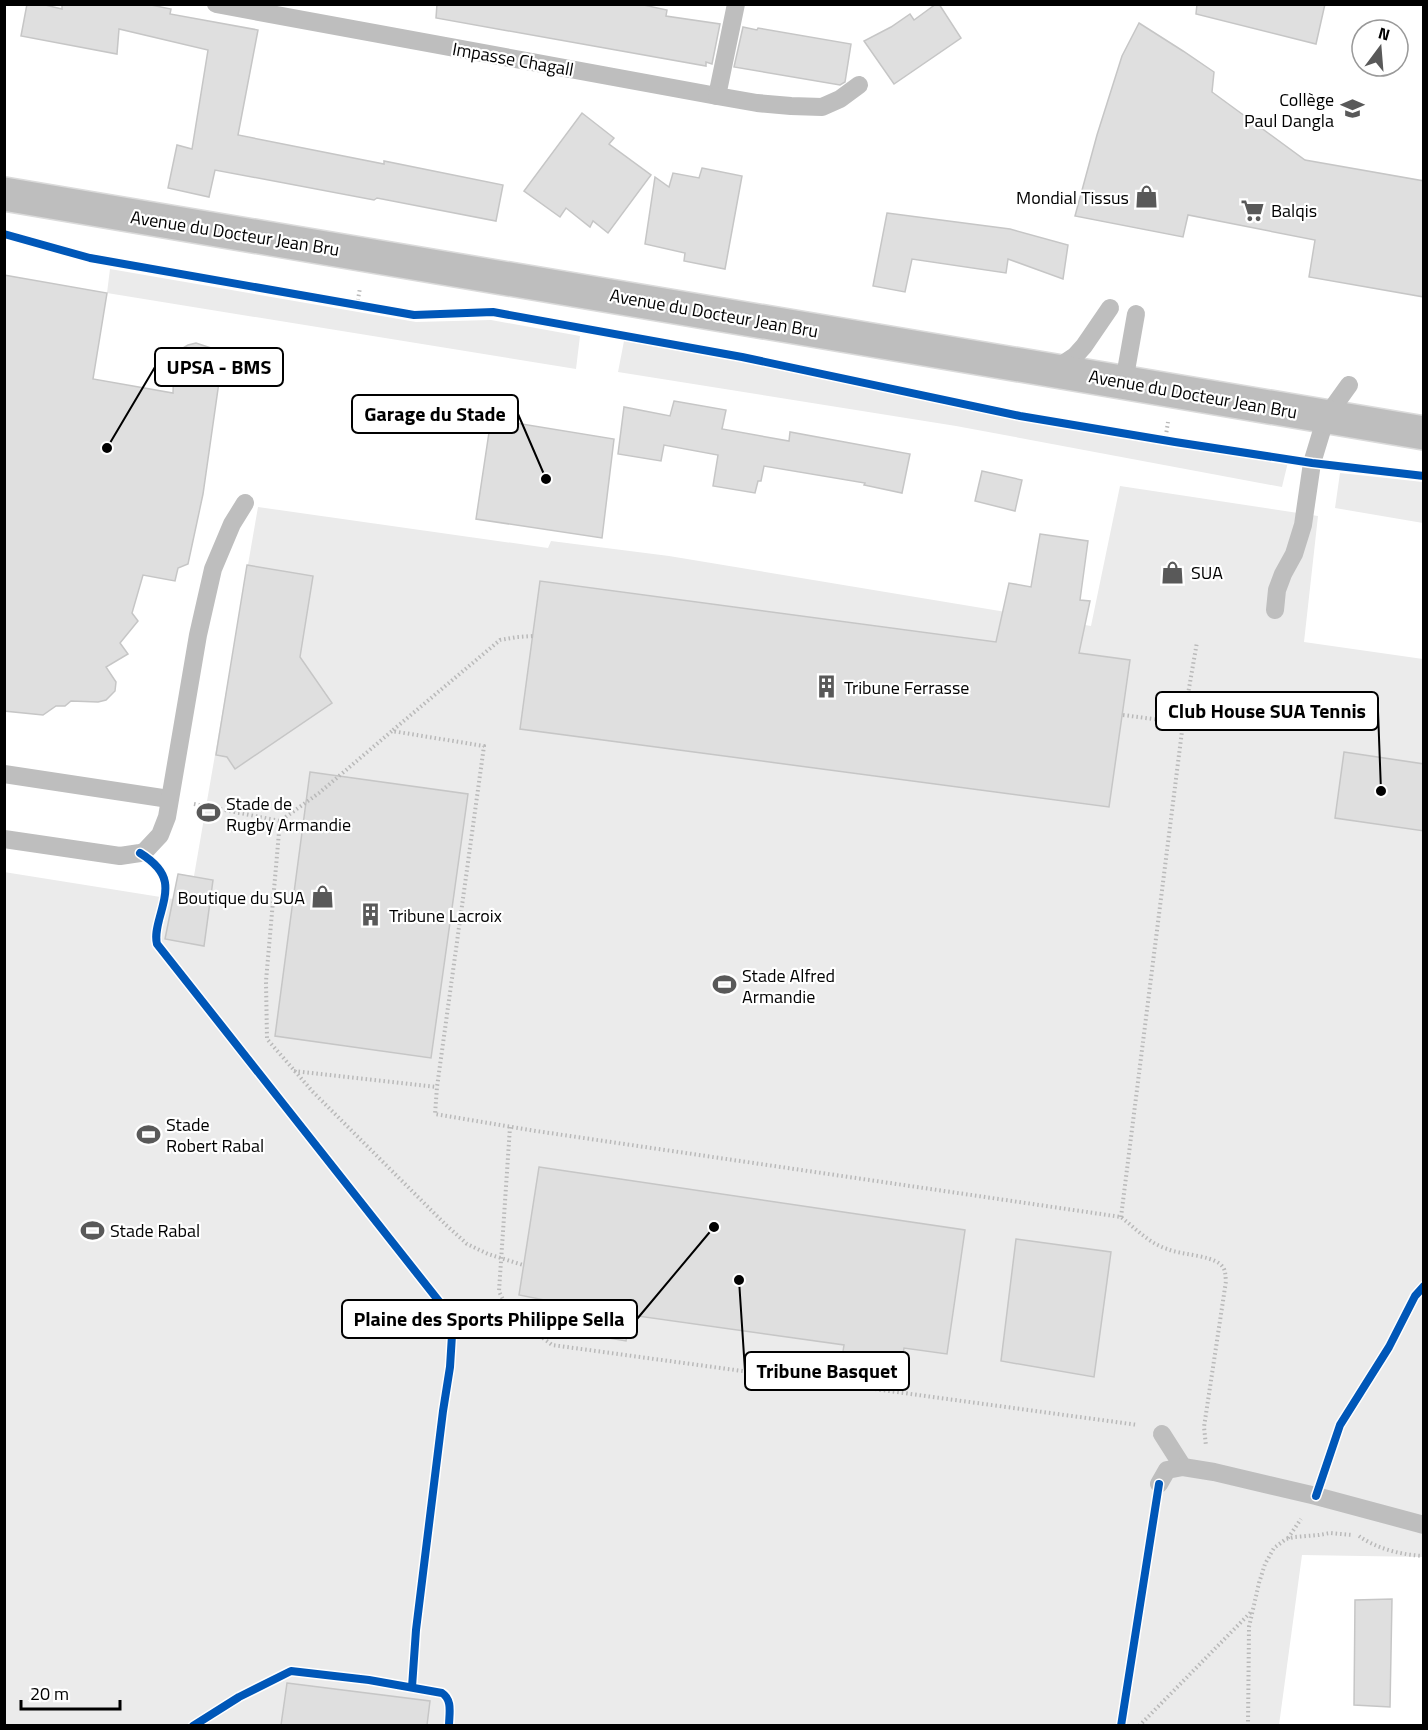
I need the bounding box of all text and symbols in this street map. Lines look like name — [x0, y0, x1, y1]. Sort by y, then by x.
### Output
north arrow — [1350, 18, 1410, 78]
text: N — [1375, 21, 1393, 47]
street label: Impasse Chagall — [450, 35, 576, 83]
place label: Collège Paul Dangla — [1244, 86, 1334, 134]
school or university icon: Collège Paul Dangla — [1339, 96, 1365, 122]
place label: Mondial Tissus — [1016, 184, 1129, 211]
shop icon: Mondial Tissus — [1134, 184, 1160, 210]
supermarket icon: Balqis — [1240, 197, 1266, 223]
place label: Balqis — [1271, 197, 1317, 224]
street label: Avenue du Docteur Jean Bru — [129, 203, 341, 263]
street label: Avenue du Docteur Jean Bru — [608, 281, 820, 345]
callout: UPSA - BMS — [155, 348, 283, 386]
text: UPSA - BMS — [167, 351, 272, 382]
street label: Avenue du Docteur Jean Bru — [1087, 362, 1299, 426]
callout: Garage du Stade — [352, 395, 518, 433]
text: Garage du Stade — [364, 398, 506, 429]
shop icon: SUA — [1160, 559, 1186, 585]
place label: SUA — [1191, 559, 1223, 586]
building icon: Tribune Ferrasse — [813, 674, 839, 700]
place label: Tribune Ferrasse — [844, 674, 969, 701]
callout: Club House SUA Tennis — [1156, 692, 1378, 730]
text: Club House SUA Tennis — [1168, 695, 1366, 726]
place label: Stade de Rugby Armandie — [226, 790, 351, 838]
sports icon: Stade de Rugby Armandie — [195, 800, 221, 826]
place label: Boutique du SUA — [178, 884, 305, 911]
shop icon: Boutique du SUA — [310, 884, 336, 910]
building icon: Tribune Lacroix — [358, 902, 384, 928]
place label: Tribune Lacroix — [389, 902, 502, 929]
place label: Stade Alfred Armandie — [742, 962, 835, 1010]
sports icon: Stade Alfred Armandie — [711, 972, 737, 998]
place label: Stade Robert Rabal — [166, 1111, 264, 1159]
sports icon: Stade Robert Rabal — [135, 1121, 161, 1147]
sports icon: Stade Rabal — [79, 1217, 105, 1243]
place label: Stade Rabal — [110, 1217, 200, 1244]
callout: Plaine des Sports Philippe Sella — [342, 1300, 637, 1338]
text: Plaine des Sports Philippe Sella — [353, 1303, 625, 1334]
callout: Tribune Basquet — [745, 1352, 909, 1390]
text: Tribune Basquet — [757, 1355, 897, 1386]
scale bar — [21, 1673, 120, 1711]
text: 20 m — [30, 1680, 69, 1707]

